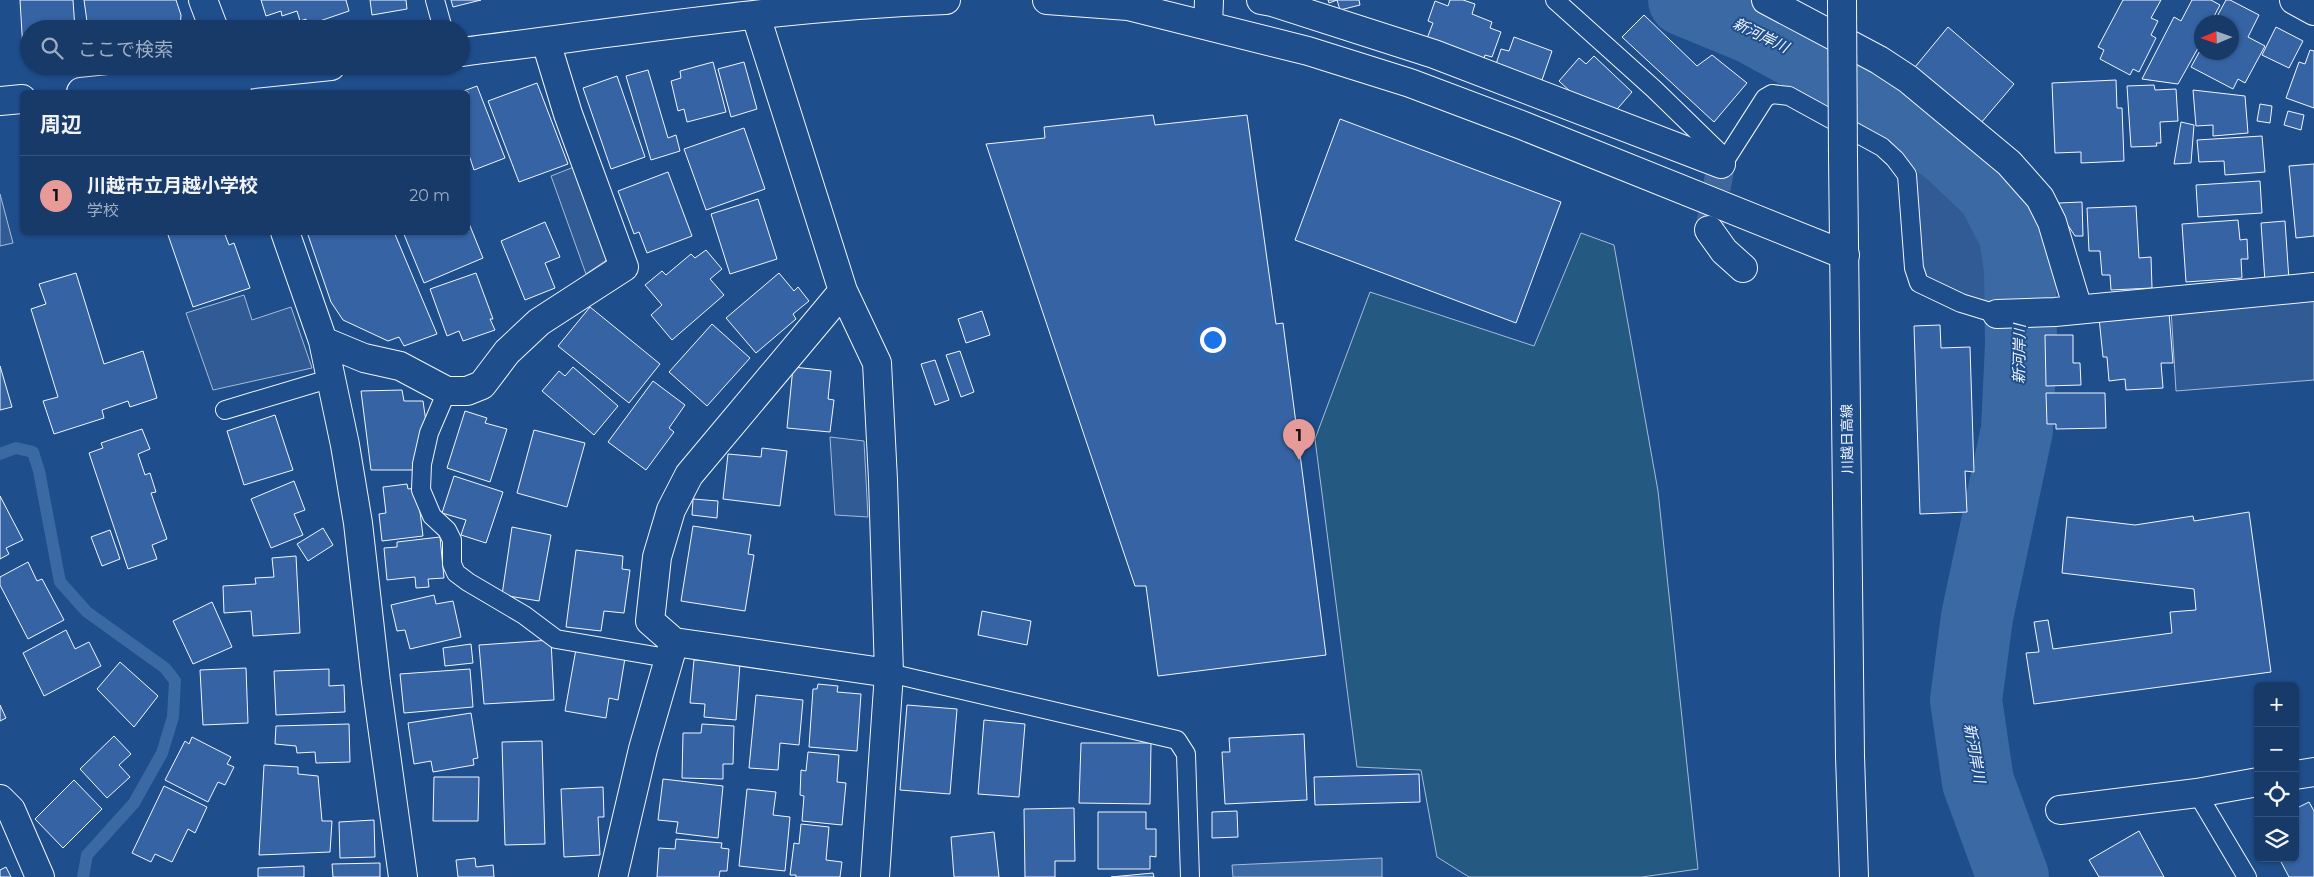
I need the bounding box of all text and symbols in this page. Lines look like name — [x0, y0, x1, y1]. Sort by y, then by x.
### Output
water label: 新河岸川 — [1730, 13, 1794, 58]
north arrow — [2194, 15, 2239, 60]
search box — [20, 20, 470, 75]
icon: search — [38, 34, 66, 62]
text: ここで検索 — [78, 38, 173, 61]
text: 周辺 — [40, 112, 82, 137]
text: 川越市立月越小学校 — [87, 174, 258, 197]
text: 1 — [53, 186, 59, 205]
text: 20 m — [409, 186, 450, 205]
text: 学校 — [87, 201, 119, 220]
water label: 新河岸川 — [2009, 322, 2029, 384]
your location — [1200, 327, 1226, 353]
street label: 川越日高線 — [1837, 404, 1857, 474]
pin: 1 — [1283, 419, 1315, 460]
map controls — [2254, 682, 2299, 862]
button: + — [2254, 682, 2299, 727]
water label: 新河岸川 — [1960, 722, 1990, 786]
button: − — [2254, 727, 2299, 772]
button: locate — [2254, 772, 2299, 817]
button: layers — [2254, 817, 2299, 862]

